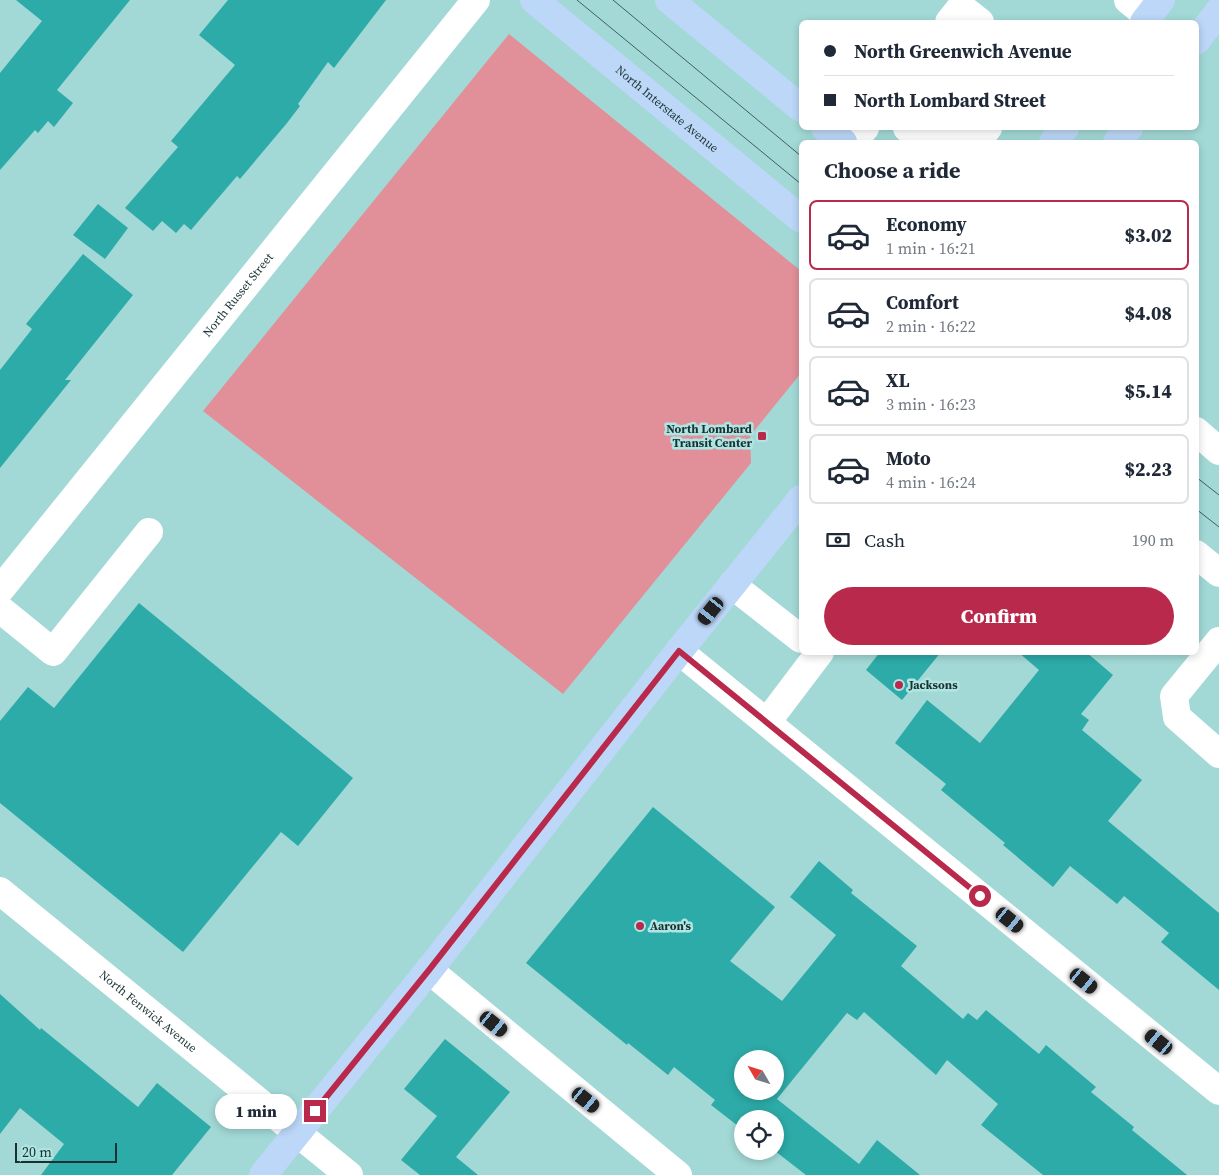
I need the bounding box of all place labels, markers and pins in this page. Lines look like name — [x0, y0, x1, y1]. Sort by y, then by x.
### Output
place label: North Lombard Transit Center — [666, 421, 752, 451]
marker: North Lombard Transit Center — [756, 430, 768, 442]
place label: Jacksons — [908, 677, 958, 693]
marker: Jacksons — [893, 679, 905, 691]
place label: Aaron's — [650, 918, 692, 934]
marker: Aaron's — [634, 920, 646, 932]

